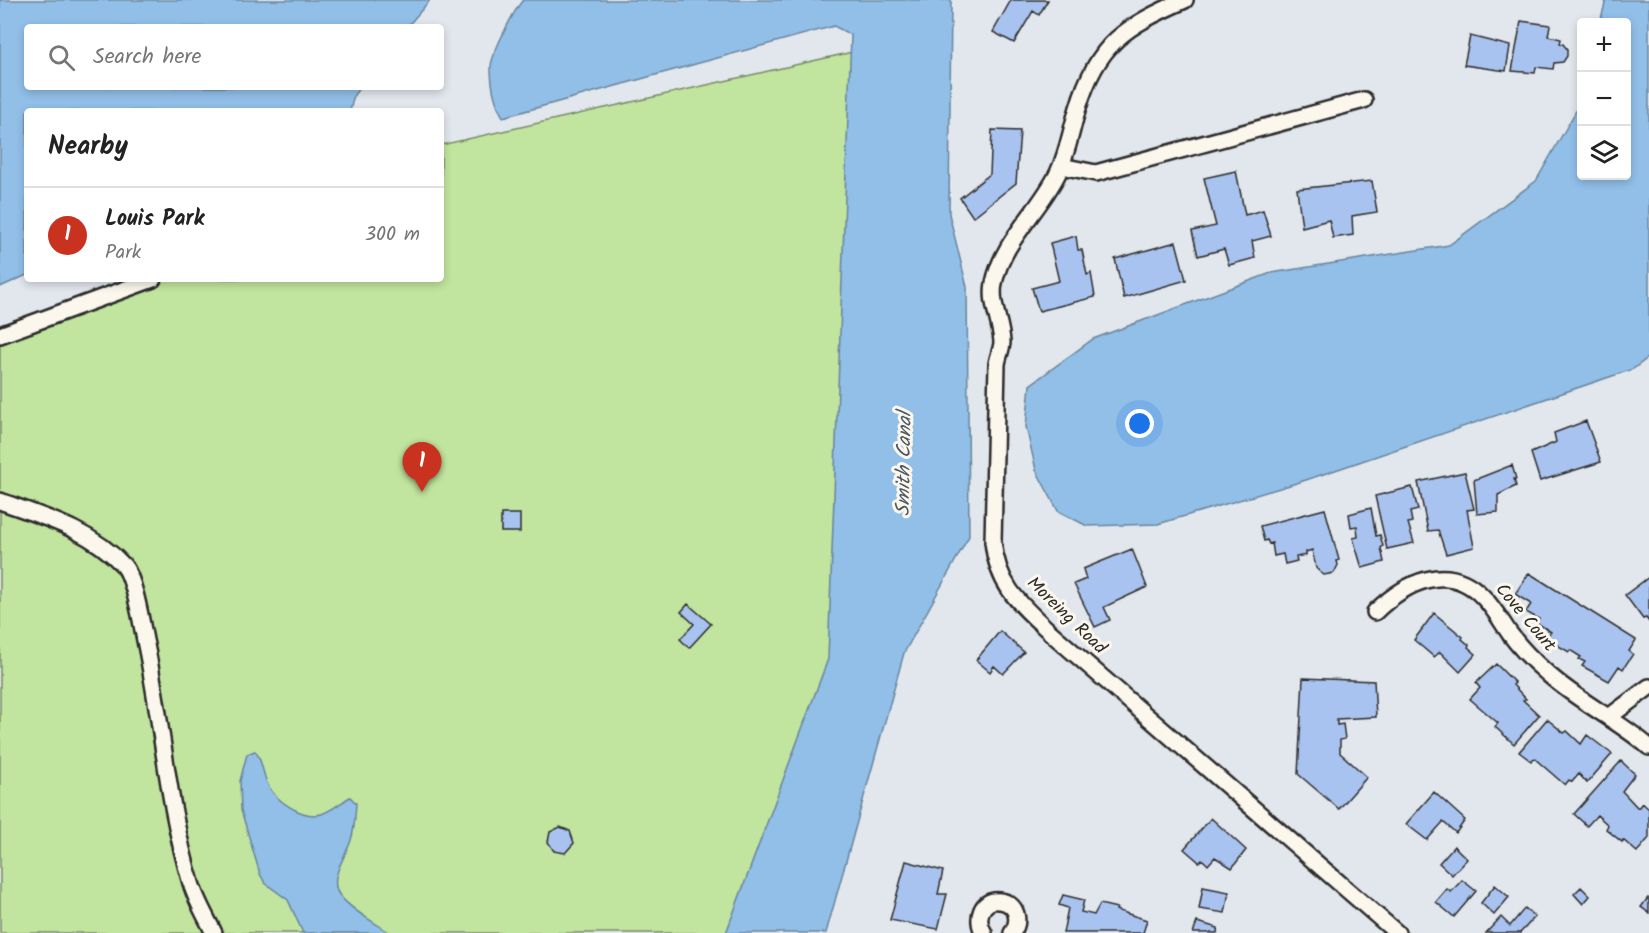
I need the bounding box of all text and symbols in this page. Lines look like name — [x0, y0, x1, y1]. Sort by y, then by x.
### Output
map controls — [1577, 18, 1631, 180]
button: + — [1577, 18, 1631, 72]
search box — [24, 24, 444, 90]
text: Search here — [93, 40, 201, 75]
icon: search — [45, 41, 78, 74]
button: − — [1577, 72, 1631, 126]
text: Nearby — [48, 126, 128, 168]
button: layers — [1577, 126, 1631, 180]
text: Louis Park — [105, 202, 204, 237]
text: 1 — [64, 219, 71, 251]
text: 300 m — [365, 219, 420, 251]
text: Park — [105, 237, 141, 269]
water label: Smith Canal — [888, 408, 922, 516]
your location — [1125, 409, 1154, 438]
pin: 1 — [402, 442, 442, 492]
street label: Moreing Road — [1019, 570, 1114, 663]
street label: Cove Court — [1487, 577, 1563, 660]

